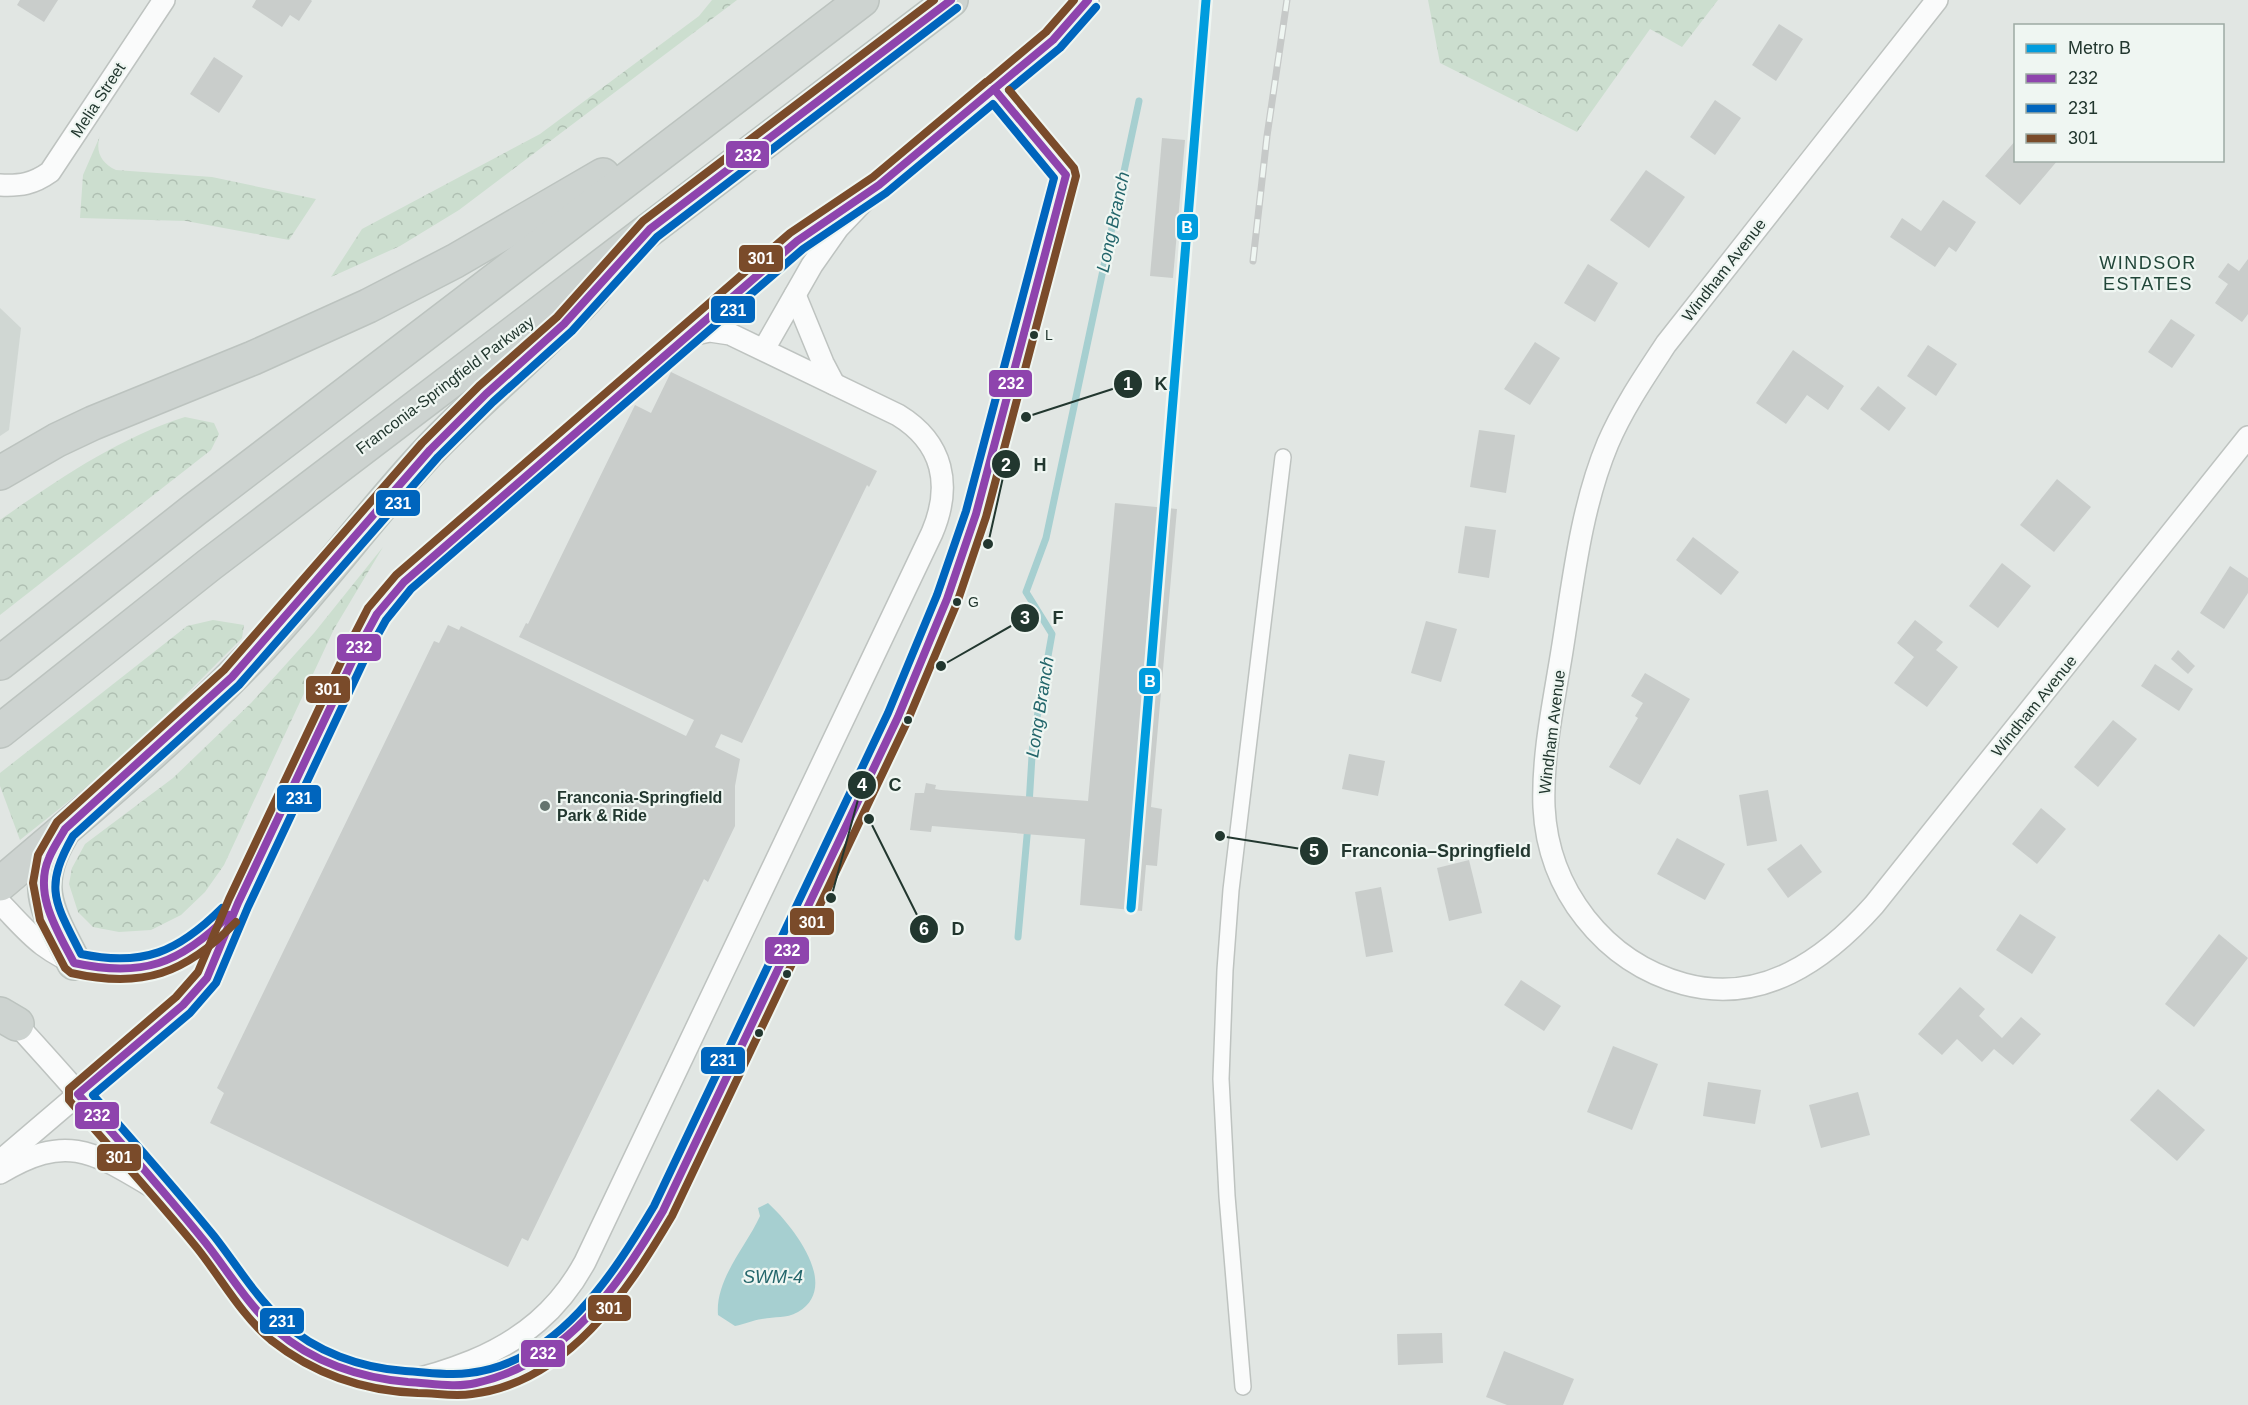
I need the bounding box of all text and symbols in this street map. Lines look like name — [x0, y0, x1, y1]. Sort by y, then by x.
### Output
legend — [2014, 24, 2224, 162]
text: Metro B — [2068, 38, 2131, 58]
street label: Melia Street — [68, 59, 129, 140]
text: 232 — [2068, 68, 2098, 88]
text: 231 — [2068, 98, 2098, 118]
text: 301 — [2068, 128, 2098, 148]
line badge: 232 — [725, 140, 770, 169]
text: 232 — [735, 147, 761, 164]
water label: Long Branch — [1093, 170, 1133, 274]
line badge: B — [1176, 213, 1199, 241]
street label: Windham Avenue — [1679, 215, 1769, 325]
text: B — [1181, 219, 1193, 236]
line badge: 301 — [738, 244, 784, 273]
text: 301 — [748, 250, 774, 267]
district label: WINDSOR ESTATES — [2099, 253, 2197, 294]
line badge: 231 — [710, 295, 756, 324]
text: 231 — [720, 302, 746, 319]
street label: Franconia-Springfield Parkway — [353, 313, 537, 457]
place label: L — [1045, 327, 1053, 343]
marker: L — [1028, 329, 1040, 341]
callout: K — [1113, 366, 1180, 402]
line badge: 232 — [988, 369, 1033, 398]
text: 1 — [1123, 374, 1133, 394]
text: K — [1155, 374, 1168, 394]
text: 232 — [998, 375, 1024, 392]
callout: H — [991, 446, 1058, 482]
text: 2 — [1001, 455, 1011, 475]
text: H — [1034, 455, 1047, 475]
line badge: 231 — [375, 489, 421, 517]
text: 231 — [385, 495, 411, 512]
place label: G — [968, 594, 979, 610]
marker: G — [951, 596, 963, 608]
callout: F — [1010, 600, 1075, 636]
text: 3 — [1020, 608, 1030, 628]
text: F — [1053, 608, 1064, 628]
line badge: 232 — [336, 633, 382, 662]
text: 232 — [346, 639, 372, 656]
street label: Windham Avenue — [1988, 652, 2080, 760]
water label: Long Branch — [1022, 655, 1058, 759]
line badge: B — [1138, 667, 1161, 695]
street label: Windham Avenue — [1536, 669, 1568, 795]
text: B — [1144, 673, 1156, 690]
line badge: 301 — [305, 675, 351, 704]
text: 301 — [315, 681, 341, 698]
unlabelled marker — [902, 714, 914, 726]
callout: C — [847, 767, 914, 803]
text: 4 — [857, 775, 867, 795]
text: C — [889, 775, 902, 795]
line badge: 231 — [276, 784, 322, 813]
place label: Franconia-Springfield Park & Ride — [557, 789, 722, 824]
text: 231 — [286, 790, 312, 807]
marker: Franconia-Springfield Park & Ride — [538, 799, 552, 813]
callout: Franconia–Springfield — [1299, 833, 1543, 869]
text: 5 — [1309, 841, 1319, 861]
text: Franconia–Springfield — [1341, 841, 1531, 861]
line badge: 301 — [789, 907, 835, 936]
callout: D — [909, 911, 976, 947]
text: 301 — [799, 914, 825, 931]
text: 6 — [919, 919, 929, 939]
text: D — [952, 919, 965, 939]
line badge: 232 — [764, 936, 810, 965]
text: 232 — [774, 942, 800, 959]
unlabelled marker — [781, 968, 793, 980]
unlabelled marker — [753, 1027, 765, 1039]
line badge: 231 — [700, 1046, 746, 1075]
text: 231 — [710, 1052, 736, 1069]
line badge: 232 — [74, 1101, 120, 1130]
text: 232 — [84, 1107, 110, 1124]
line badge: 301 — [96, 1143, 142, 1172]
text: 301 — [106, 1149, 132, 1166]
water label: SWM-4 — [743, 1267, 803, 1287]
line badge: 301 — [587, 1294, 632, 1322]
text: 301 — [596, 1300, 622, 1317]
line badge: 231 — [259, 1307, 305, 1335]
text: 231 — [269, 1313, 295, 1330]
line badge: 232 — [520, 1339, 566, 1368]
text: 232 — [530, 1345, 556, 1362]

